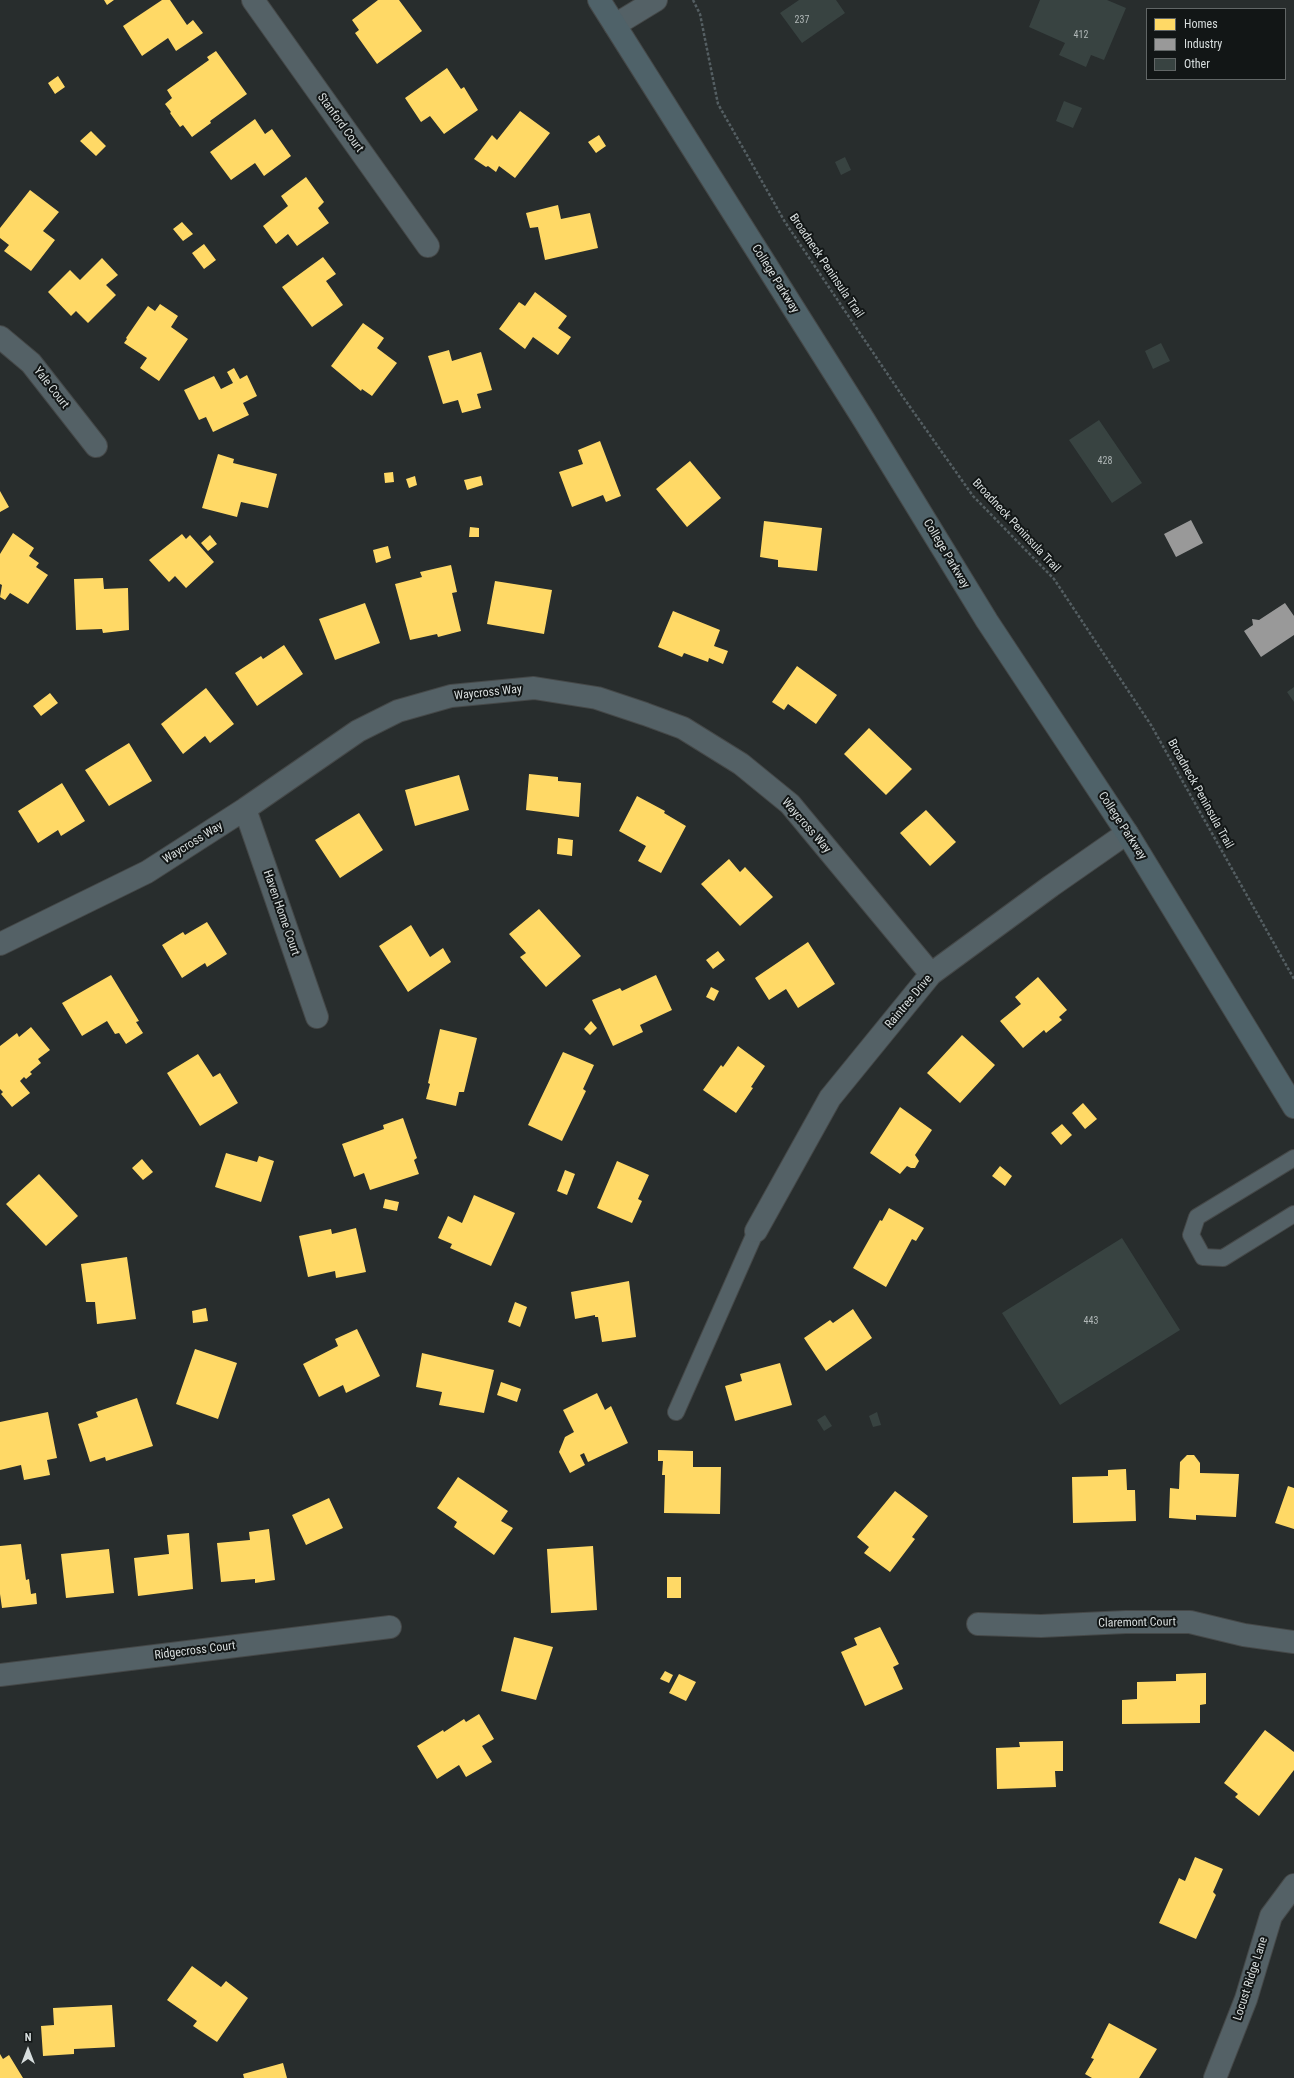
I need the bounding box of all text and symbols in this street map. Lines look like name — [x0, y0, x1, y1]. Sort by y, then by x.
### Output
legend — [1146, 8, 1286, 80]
house number: 237 — [795, 14, 809, 26]
text: Homes — [1184, 17, 1218, 31]
house number: 412 — [1074, 29, 1088, 41]
text: Industry — [1184, 37, 1222, 51]
text: Other — [1184, 57, 1210, 71]
street label: Stanford Court — [314, 91, 366, 155]
street label: Broadneck Peninsula Trail — [786, 211, 866, 321]
street label: College Parkway — [748, 242, 802, 316]
street label: Yale Court — [30, 364, 72, 412]
house number: 428 — [1098, 455, 1112, 467]
street label: Broadneck Peninsula Trail — [969, 476, 1063, 576]
street label: College Parkway — [920, 517, 972, 591]
street label: Waycross Way — [453, 682, 523, 704]
street label: Broadneck Peninsula Trail — [1164, 737, 1236, 851]
street label: College Parkway — [1095, 789, 1149, 863]
street label: Waycross Way — [778, 796, 834, 856]
street label: Waycross Way — [160, 819, 226, 867]
street label: Haven Home Court — [260, 868, 302, 958]
street label: Raintree Drive — [882, 972, 936, 1032]
house number: 443 — [1084, 1315, 1098, 1327]
street label: Claremont Court — [1098, 1615, 1176, 1631]
street label: Ridgecross Court — [154, 1639, 236, 1663]
street label: Locust Ridge Lane — [1231, 1935, 1271, 2023]
north arrow — [8, 2030, 48, 2070]
text: N — [25, 2031, 31, 2044]

